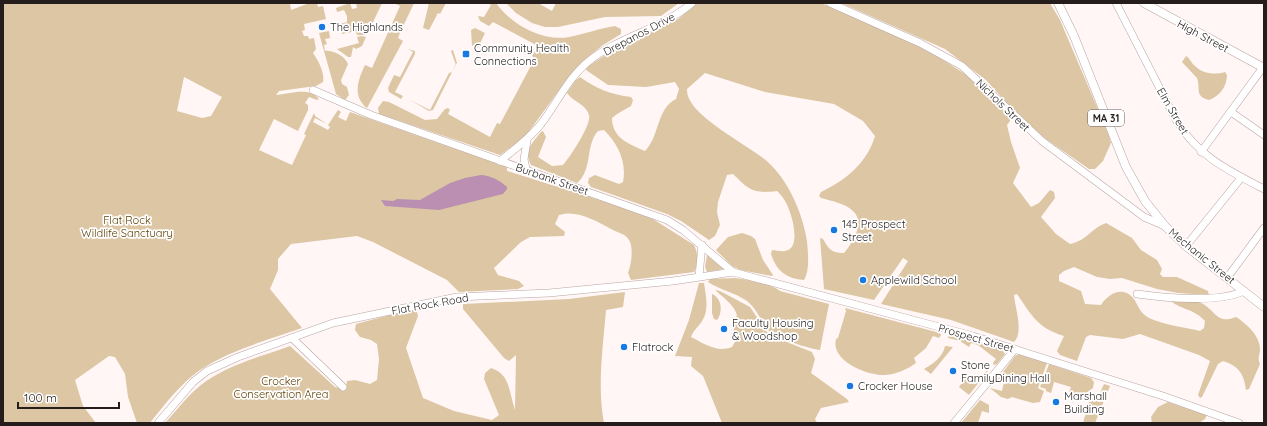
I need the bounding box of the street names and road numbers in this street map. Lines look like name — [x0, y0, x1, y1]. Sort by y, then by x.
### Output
street label: Drepanos Drive — [601, 9, 677, 59]
street label: High Street — [1175, 17, 1231, 56]
street label: Nichols Street — [973, 76, 1033, 134]
street label: Elm Street — [1154, 85, 1192, 137]
road number: MA 31 — [1088, 110, 1124, 126]
street label: Burbank Street — [514, 160, 591, 198]
street label: Mechanic Street — [1166, 225, 1238, 287]
street label: Flat Rock Road — [390, 290, 470, 318]
street label: Prospect Street — [937, 321, 1016, 356]

